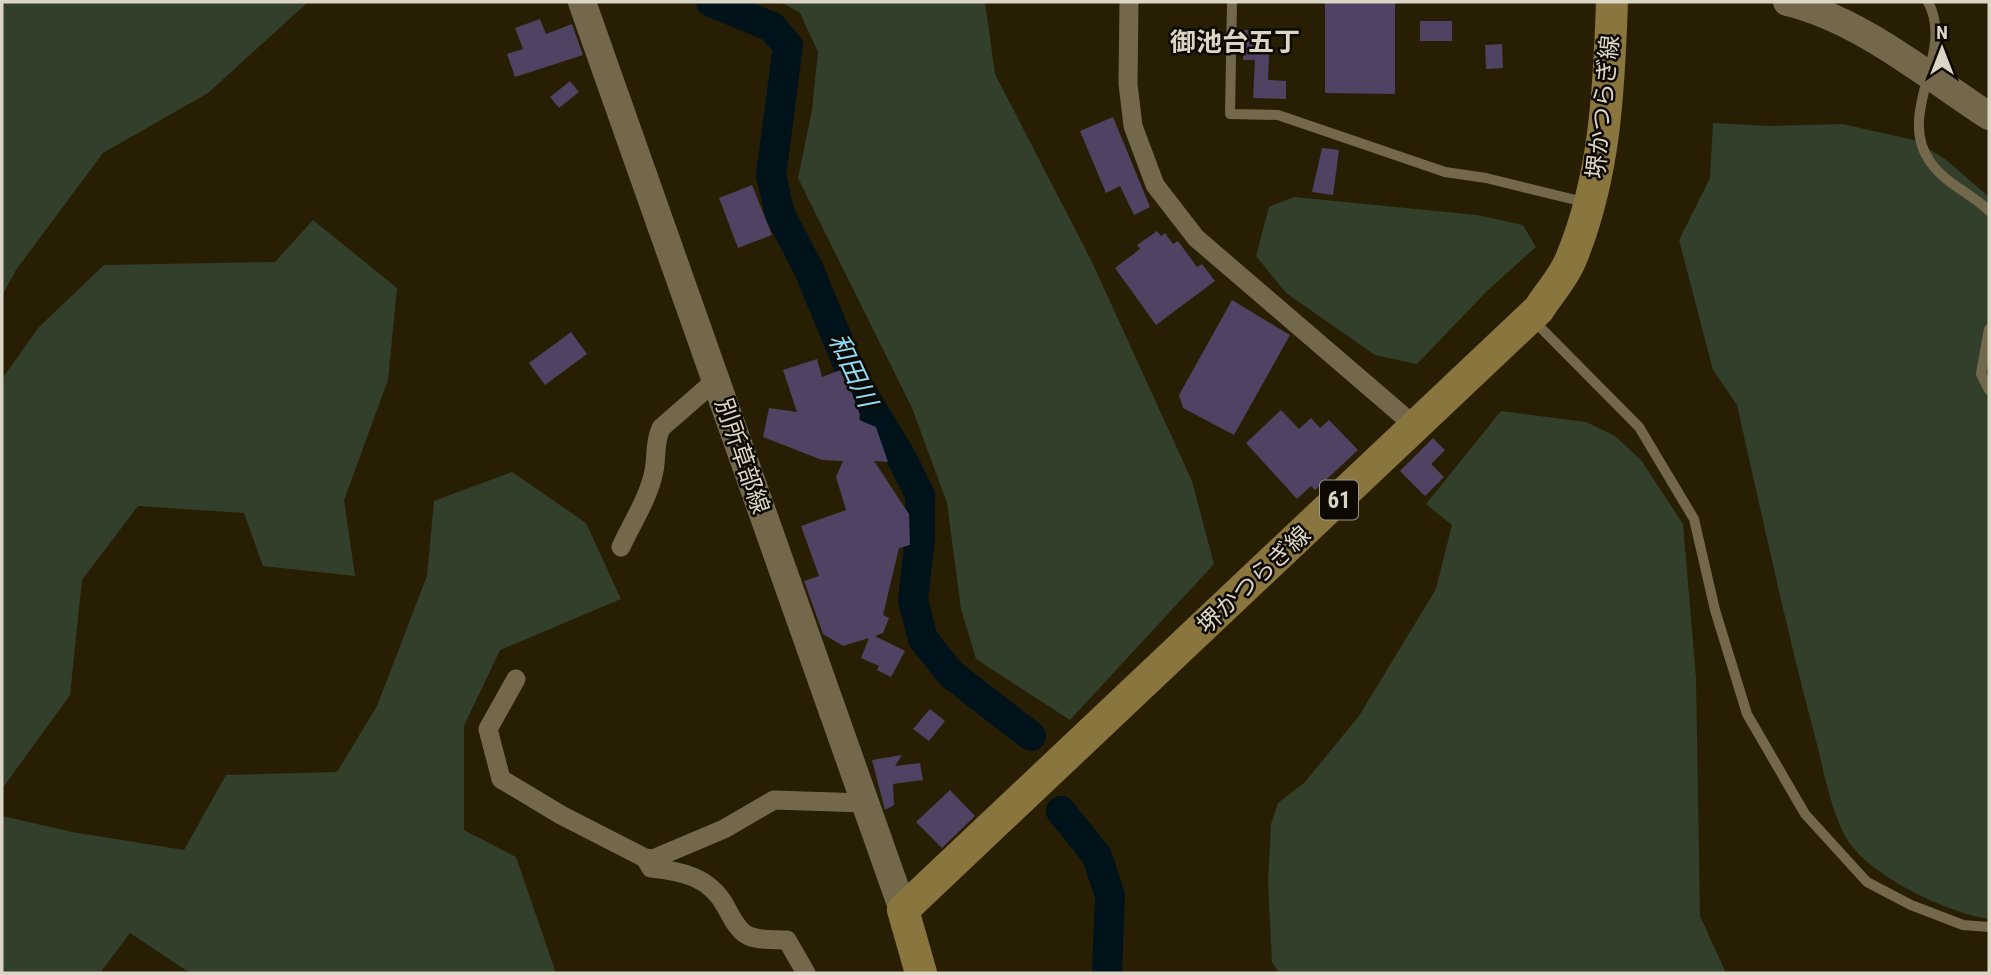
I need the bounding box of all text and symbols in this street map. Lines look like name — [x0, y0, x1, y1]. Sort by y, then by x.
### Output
north arrow — [1907, 14, 1977, 84]
text: N — [1936, 21, 1948, 44]
district label: 御池台五丁 — [1170, 27, 1300, 57]
street label: 堺かつらぎ線 — [1582, 34, 1624, 180]
water label: 和田川 — [823, 328, 884, 414]
street label: 別所草部線 — [709, 395, 775, 517]
road number: 61 — [1320, 480, 1358, 520]
street label: 堺かつらぎ線 — [1192, 521, 1316, 639]

